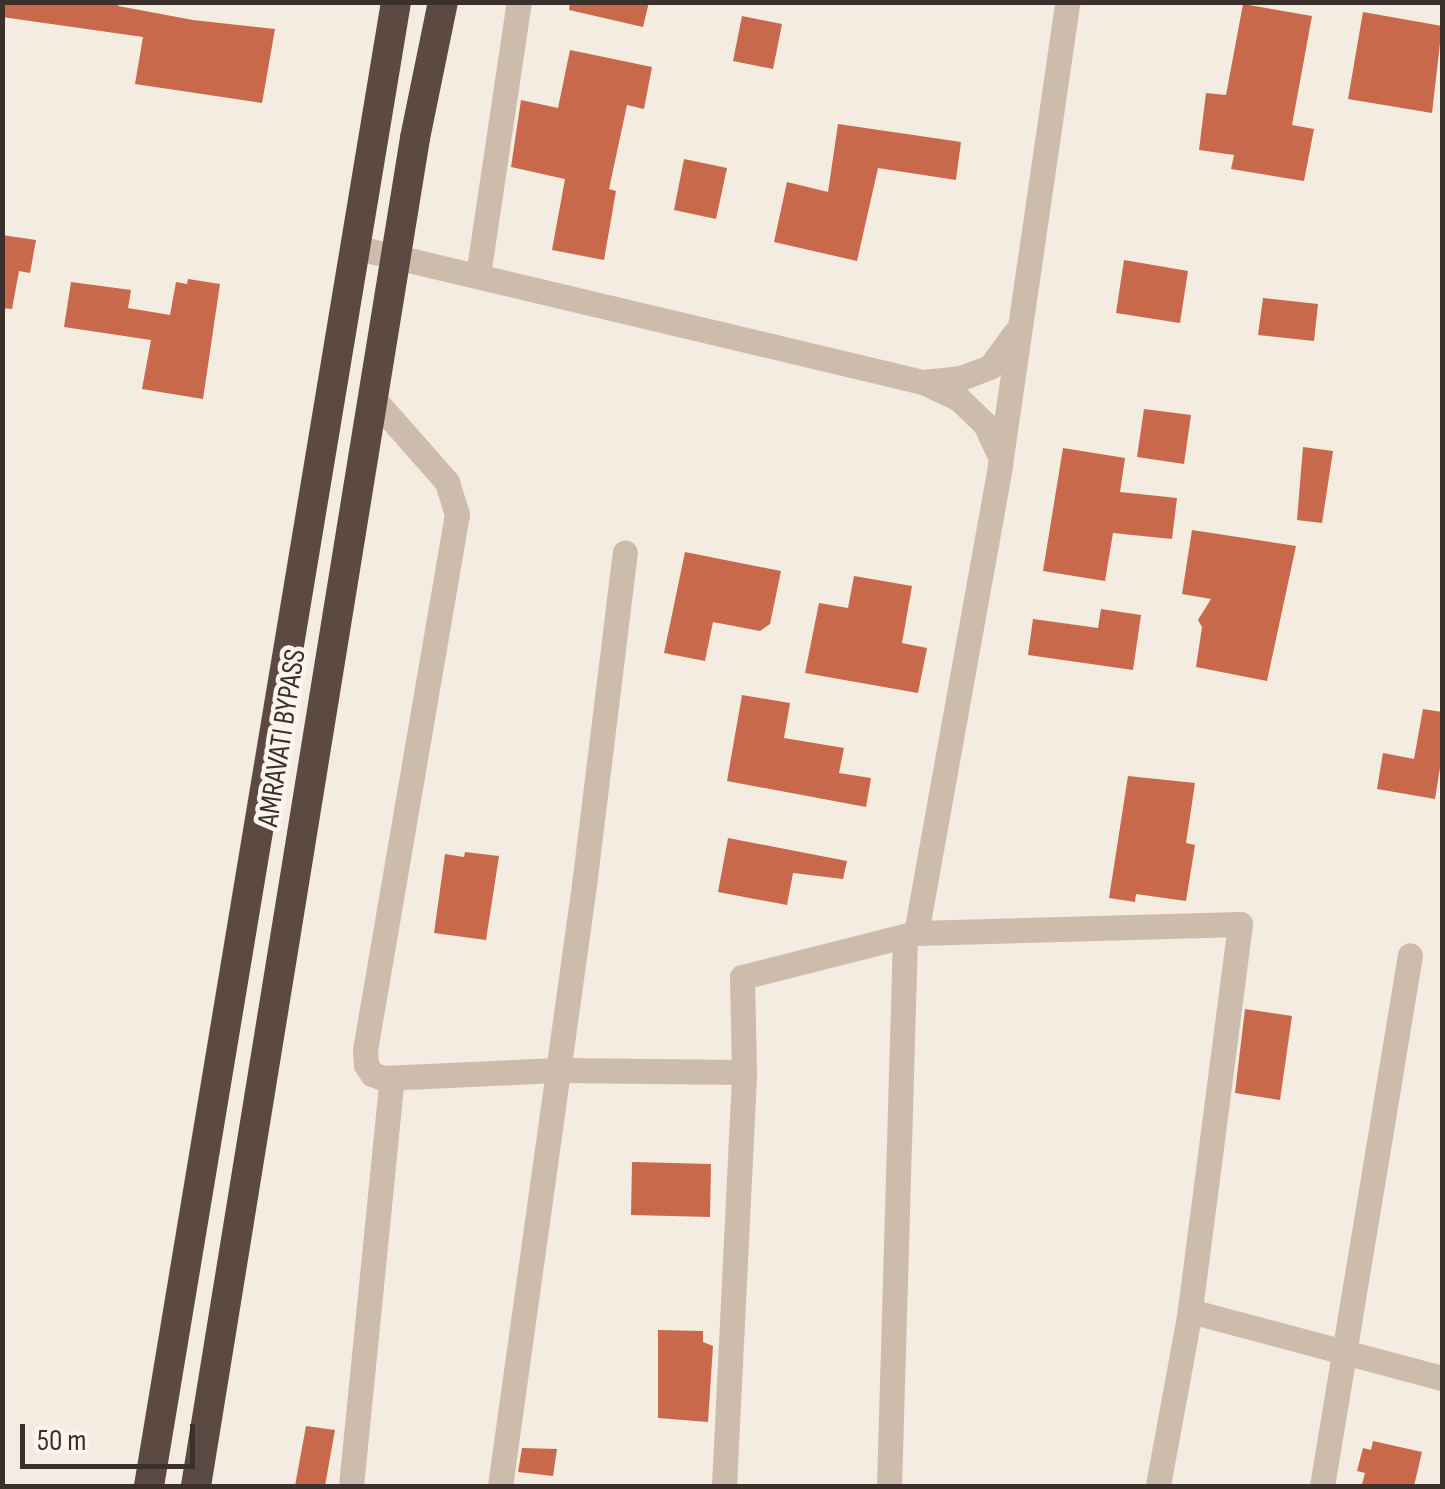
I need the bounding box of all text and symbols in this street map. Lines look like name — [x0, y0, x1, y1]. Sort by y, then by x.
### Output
street label: AMRAVATI BYPASS — [250, 647, 314, 829]
scale bar — [25, 1404, 200, 1466]
text: 50 m — [37, 1423, 86, 1459]

